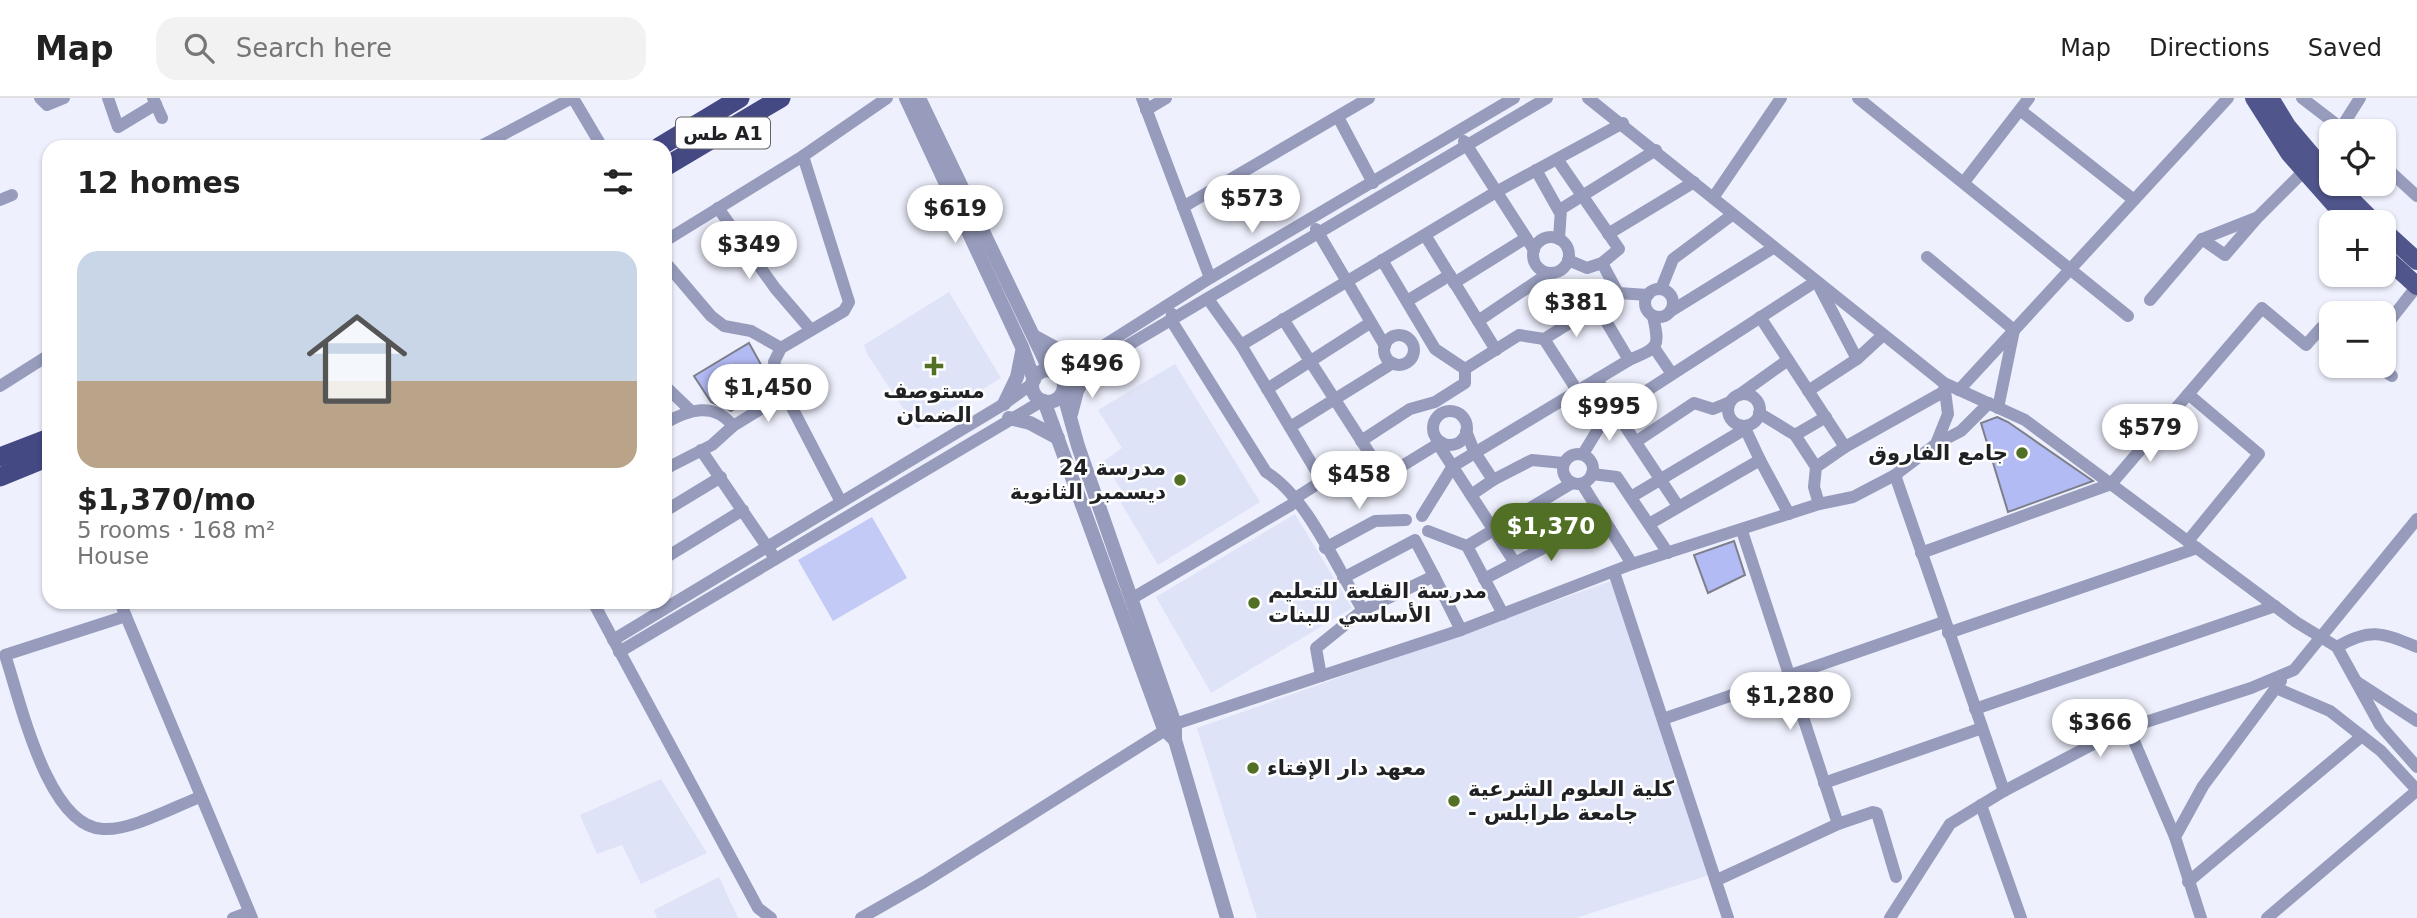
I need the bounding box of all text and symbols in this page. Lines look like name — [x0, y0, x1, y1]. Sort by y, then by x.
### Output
search box — [156, 17, 646, 80]
text: Map — [35, 29, 114, 68]
icon: search — [180, 29, 218, 67]
text: Search here — [236, 33, 392, 63]
text: Map — [2060, 34, 2111, 62]
text: Directions — [2149, 34, 2270, 62]
text: Saved — [2308, 34, 2382, 62]
road number: طس A1 — [676, 118, 770, 148]
map controls — [2319, 119, 2396, 378]
button: locate — [2319, 119, 2396, 196]
icon: filters — [599, 163, 637, 201]
text: 12 homes — [77, 165, 241, 200]
pin: $573 — [1211, 176, 1293, 235]
text: $573 — [1220, 185, 1284, 211]
pin: $619 — [914, 186, 996, 245]
text: $619 — [923, 195, 987, 221]
button: + — [2319, 210, 2396, 287]
pin: $349 — [708, 222, 790, 281]
text: $349 — [717, 231, 781, 257]
pin: $381 — [1535, 280, 1617, 339]
text: $381 — [1544, 289, 1608, 315]
icon: home — [294, 296, 420, 422]
button: − — [2319, 301, 2396, 378]
pin: $496 — [1051, 341, 1133, 400]
text: $496 — [1060, 350, 1124, 376]
marker: مستوصف الضمان — [924, 356, 944, 376]
pin: $1,450 — [711, 364, 825, 424]
text: $1,450 — [724, 374, 812, 400]
place label: مستوصف الضمان — [883, 379, 985, 427]
pin: $995 — [1568, 384, 1650, 443]
text: $995 — [1577, 393, 1641, 419]
pin: $579 — [2109, 404, 2191, 464]
text: $579 — [2118, 414, 2182, 440]
place label: جامع الفاروق — [1868, 441, 2008, 465]
marker: جامع الفاروق — [2014, 445, 2030, 461]
pin: $458 — [1318, 452, 1400, 511]
place label: مدرسة 24 ديسمبر الثانوية — [1010, 456, 1166, 504]
text: $458 — [1327, 461, 1391, 487]
marker: مدرسة 24 ديسمبر الثانوية — [1172, 472, 1188, 488]
text: $1,370/mo — [77, 482, 256, 517]
pin: $1,370 — [1494, 504, 1608, 563]
text: $1,370 — [1507, 513, 1595, 539]
text: 5 rooms · 168 m² — [77, 517, 275, 543]
text: House — [77, 543, 149, 569]
place label: مدرسة القلعة للتعليم الأساسي للبنات — [1268, 579, 1487, 627]
marker: مدرسة القلعة للتعليم الأساسي للبنات — [1246, 595, 1262, 611]
pin: $1,280 — [1733, 672, 1847, 732]
text: $1,280 — [1746, 682, 1834, 708]
pin: $366 — [2059, 700, 2141, 759]
text: $366 — [2068, 709, 2132, 735]
place label: معهد دار الإفتاء — [1267, 756, 1426, 780]
marker: معهد دار الإفتاء — [1245, 760, 1261, 776]
place label: كلية العلوم الشرعية - جامعة طرابلس — [1468, 777, 1675, 825]
marker: كلية العلوم الشرعية - جامعة طرابلس — [1446, 793, 1462, 809]

